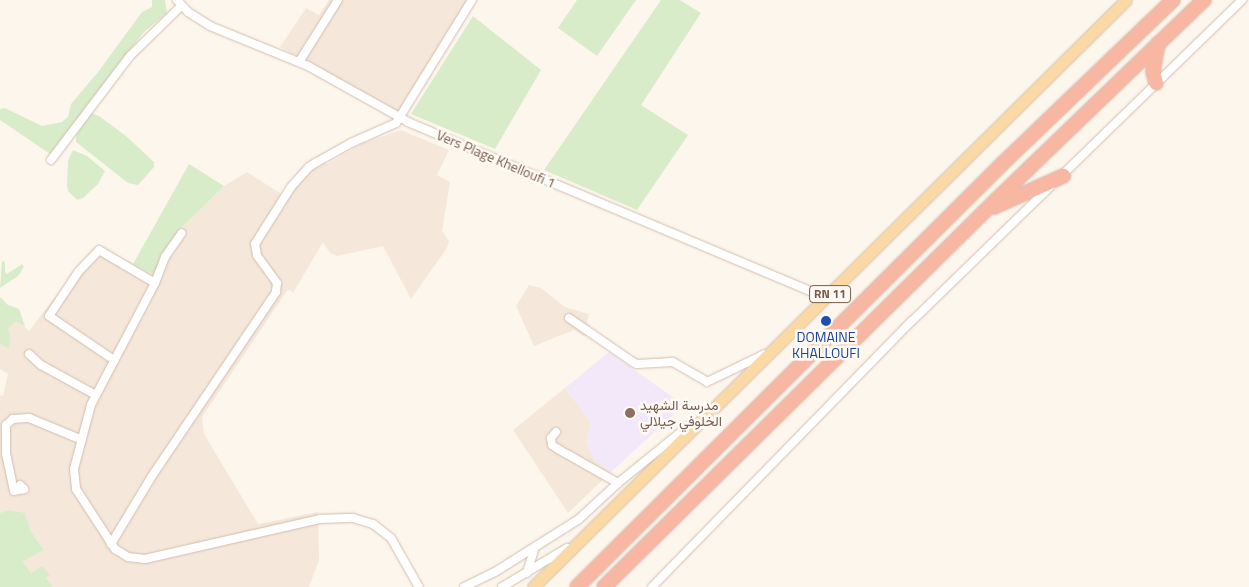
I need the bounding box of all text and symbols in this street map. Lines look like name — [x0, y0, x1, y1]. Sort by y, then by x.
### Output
street label: Vers Plage Khelloufi 1 — [434, 126, 558, 192]
road number: RN 11 — [809, 284, 851, 304]
marker: DOMAINE KHALLOUFI — [820, 315, 832, 327]
place label: DOMAINE KHALLOUFI — [792, 329, 860, 362]
place label: مدرسة الشهيد الخلوفي جيلالي — [640, 397, 722, 430]
marker: مدرسة الشهيد الخلوفي جيلالي — [624, 407, 636, 419]

